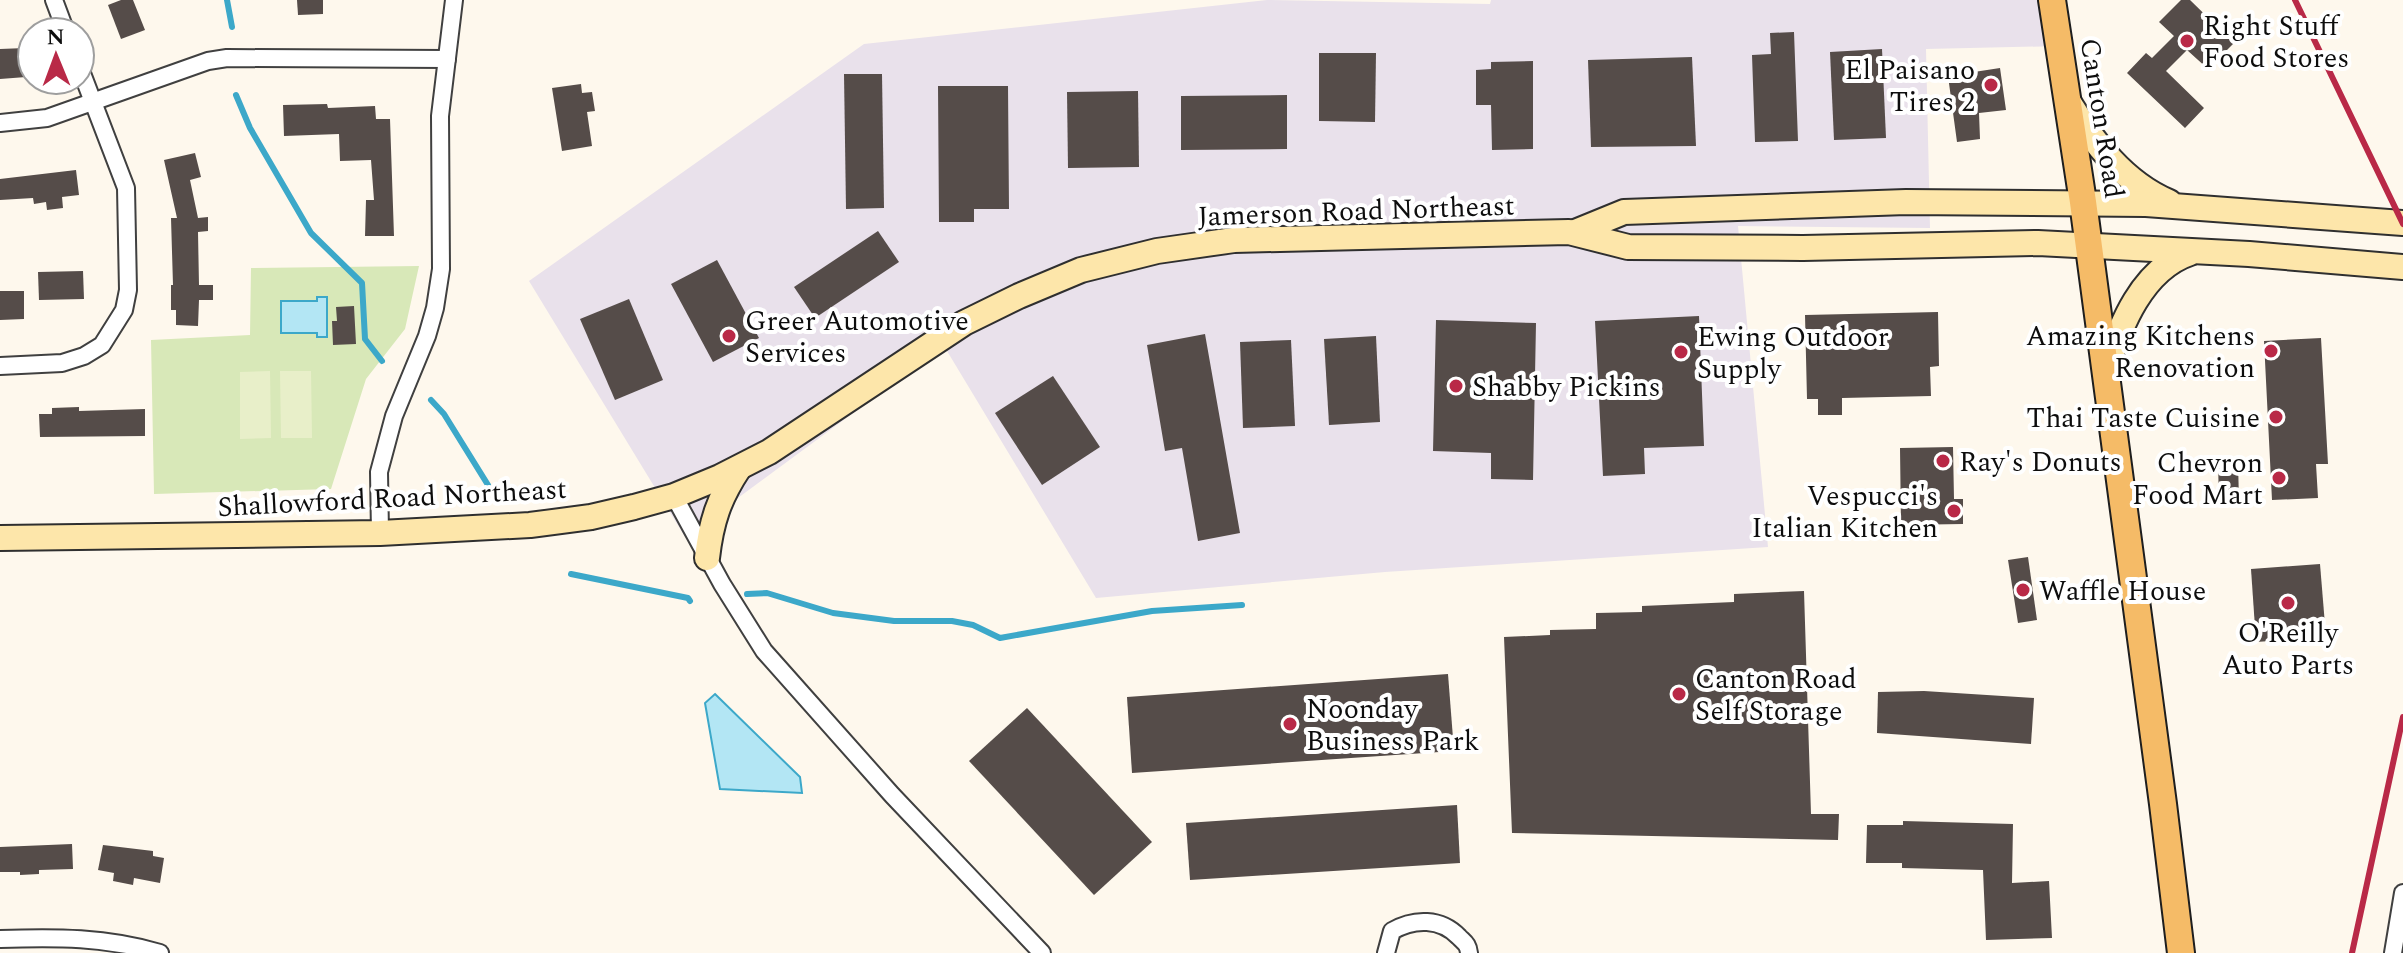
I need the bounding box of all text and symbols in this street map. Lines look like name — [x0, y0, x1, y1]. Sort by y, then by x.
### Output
place label: Right Stuff Food Stores — [2203, 5, 2349, 80]
north arrow — [16, 16, 96, 96]
text: N — [46, 21, 65, 54]
marker: Right Stuff Food Stores — [2178, 32, 2196, 50]
street label: Canton Road — [2068, 35, 2135, 201]
place label: El Paisano Tires 2 — [1845, 49, 1975, 124]
marker: El Paisano Tires 2 — [1982, 76, 2000, 94]
street label: Jamerson Road Northeast — [1197, 184, 1515, 239]
place label: Greer Automotive Services — [745, 300, 969, 375]
place label: Amazing Kitchens Renovation — [2026, 315, 2255, 390]
place label: Ewing Outdoor Supply — [1697, 316, 1889, 391]
marker: Greer Automotive Services — [720, 327, 738, 345]
marker: Amazing Kitchens Renovation — [2262, 342, 2280, 360]
marker: Ewing Outdoor Supply — [1672, 343, 1690, 361]
place label: Shabby Pickins — [1472, 366, 1661, 409]
marker: Shabby Pickins — [1447, 377, 1465, 395]
place label: Thai Taste Cuisine — [2026, 397, 2260, 440]
marker: Thai Taste Cuisine — [2267, 408, 2285, 426]
place label: Ray's Donuts — [1959, 441, 2122, 484]
place label: Chevron Food Mart — [2132, 442, 2263, 517]
marker: Ray's Donuts — [1934, 452, 1952, 470]
street label: Shallowford Road Northeast — [216, 468, 568, 529]
marker: Chevron Food Mart — [2270, 469, 2288, 487]
place label: Vespucci's Italian Kitchen — [1752, 475, 1938, 550]
marker: Vespucci's Italian Kitchen — [1945, 502, 1963, 520]
place label: Waffle House — [2039, 570, 2206, 613]
marker: Waffle House — [2014, 581, 2032, 599]
marker: O'Reilly Auto Parts — [2279, 594, 2297, 612]
place label: O'Reilly Auto Parts — [2222, 612, 2354, 687]
place label: Canton Road Self Storage — [1695, 658, 1857, 733]
marker: Canton Road Self Storage — [1670, 685, 1688, 703]
place label: Noonday Business Park — [1306, 688, 1480, 763]
marker: Noonday Business Park — [1281, 715, 1299, 733]

